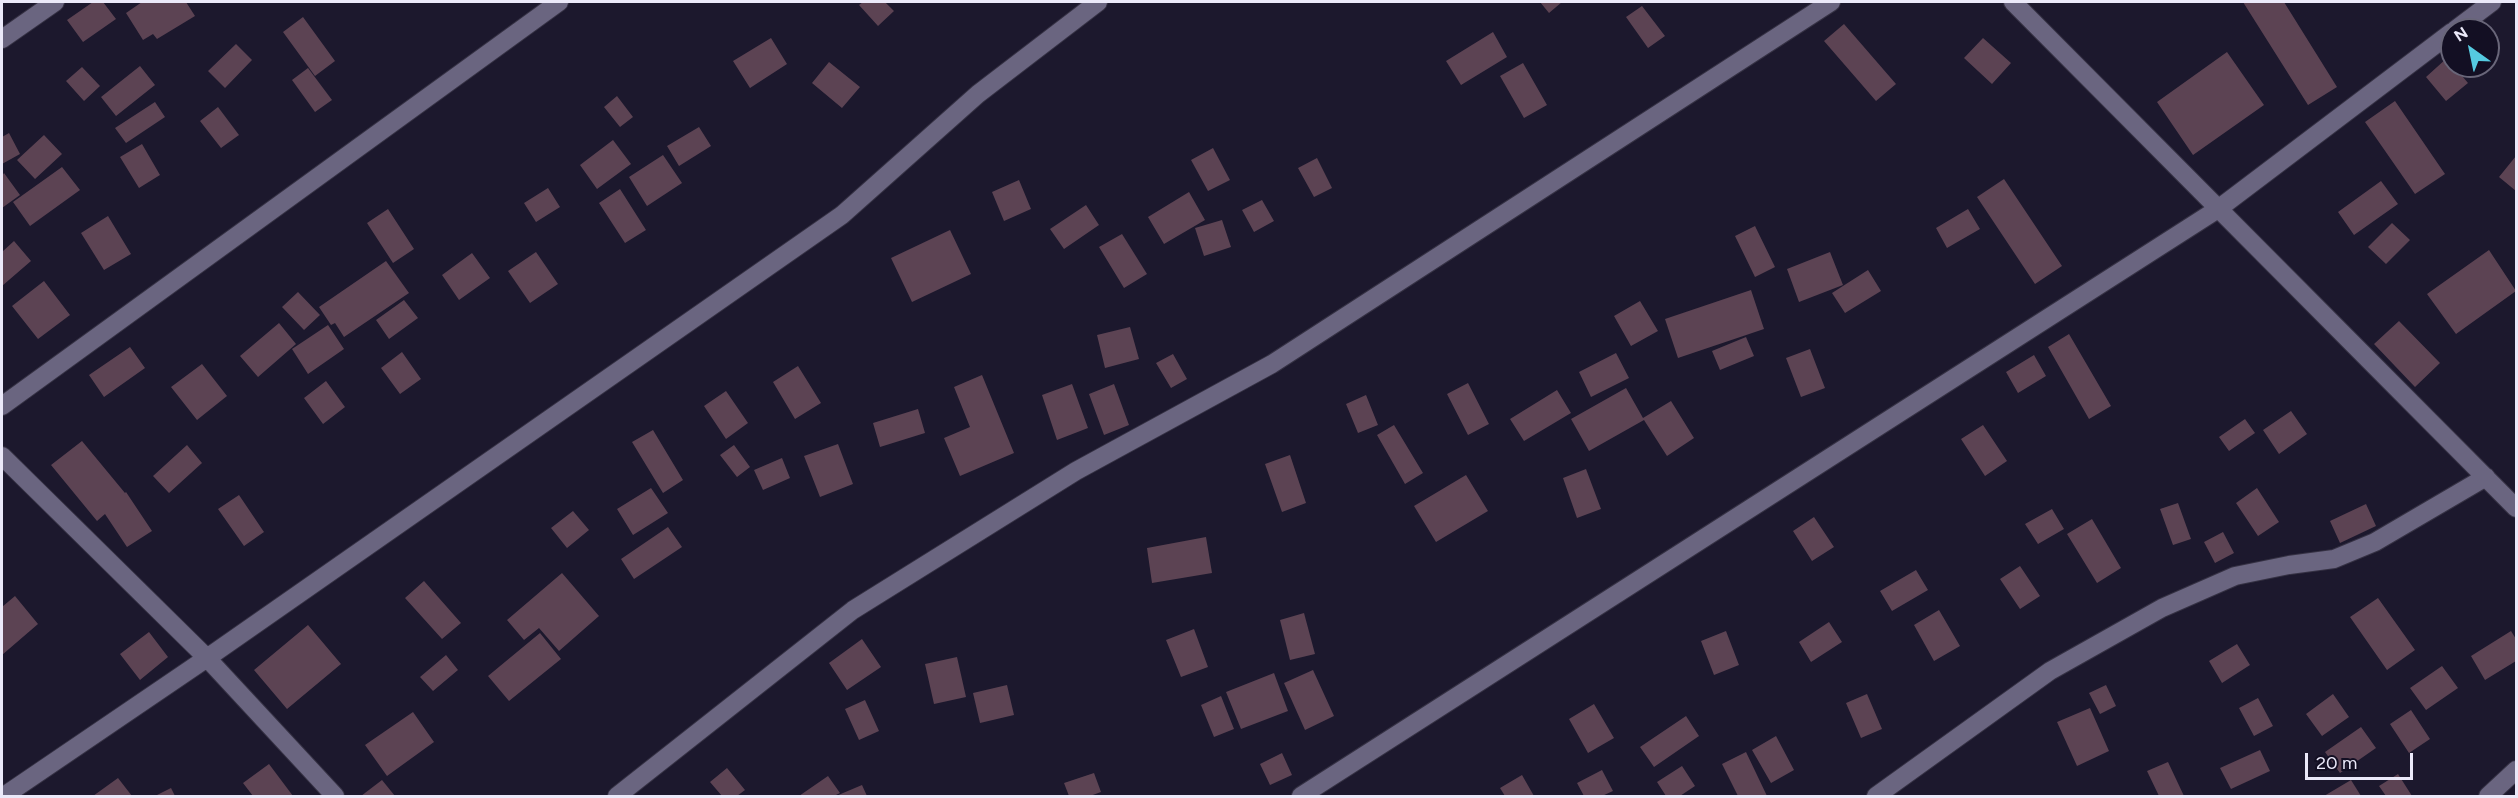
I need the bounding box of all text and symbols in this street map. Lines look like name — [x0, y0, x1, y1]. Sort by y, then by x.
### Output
north arrow — [2440, 18, 2500, 78]
text: N — [2451, 23, 2471, 45]
scale bar — [2308, 741, 2416, 779]
text: 20 m — [2316, 752, 2357, 774]

